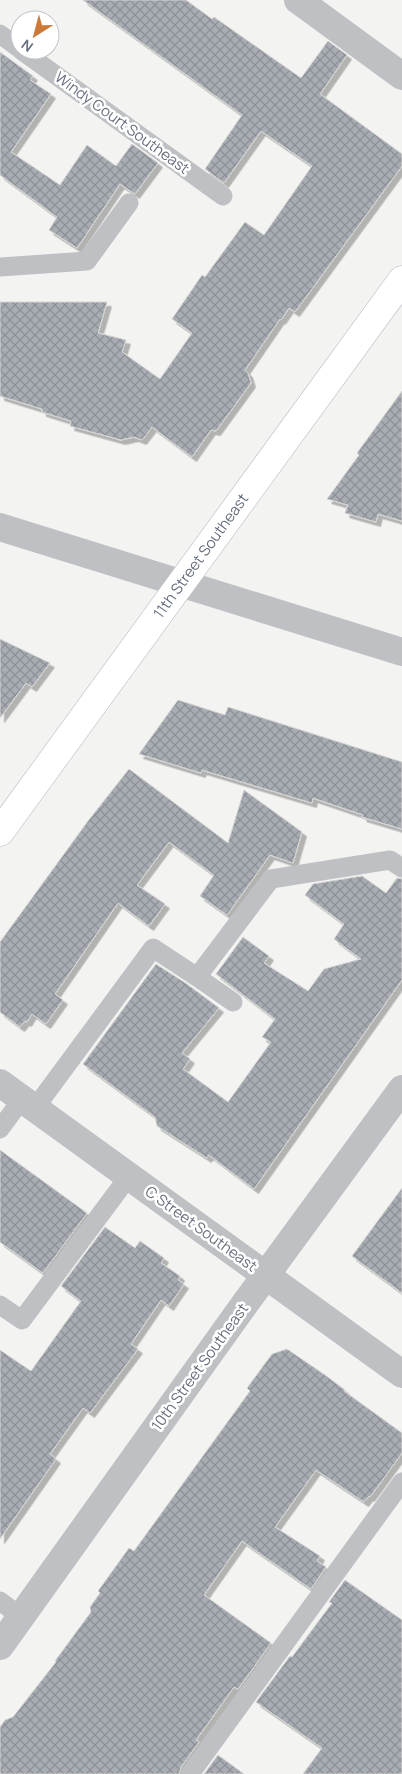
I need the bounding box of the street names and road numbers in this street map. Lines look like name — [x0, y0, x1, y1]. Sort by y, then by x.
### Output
street label: Windy Court Southeast — [51, 67, 194, 179]
street label: 11th Street Southeast — [148, 489, 253, 622]
street label: C Street Southeast — [141, 1181, 261, 1276]
street label: 10th Street Southeast — [146, 1299, 253, 1435]

